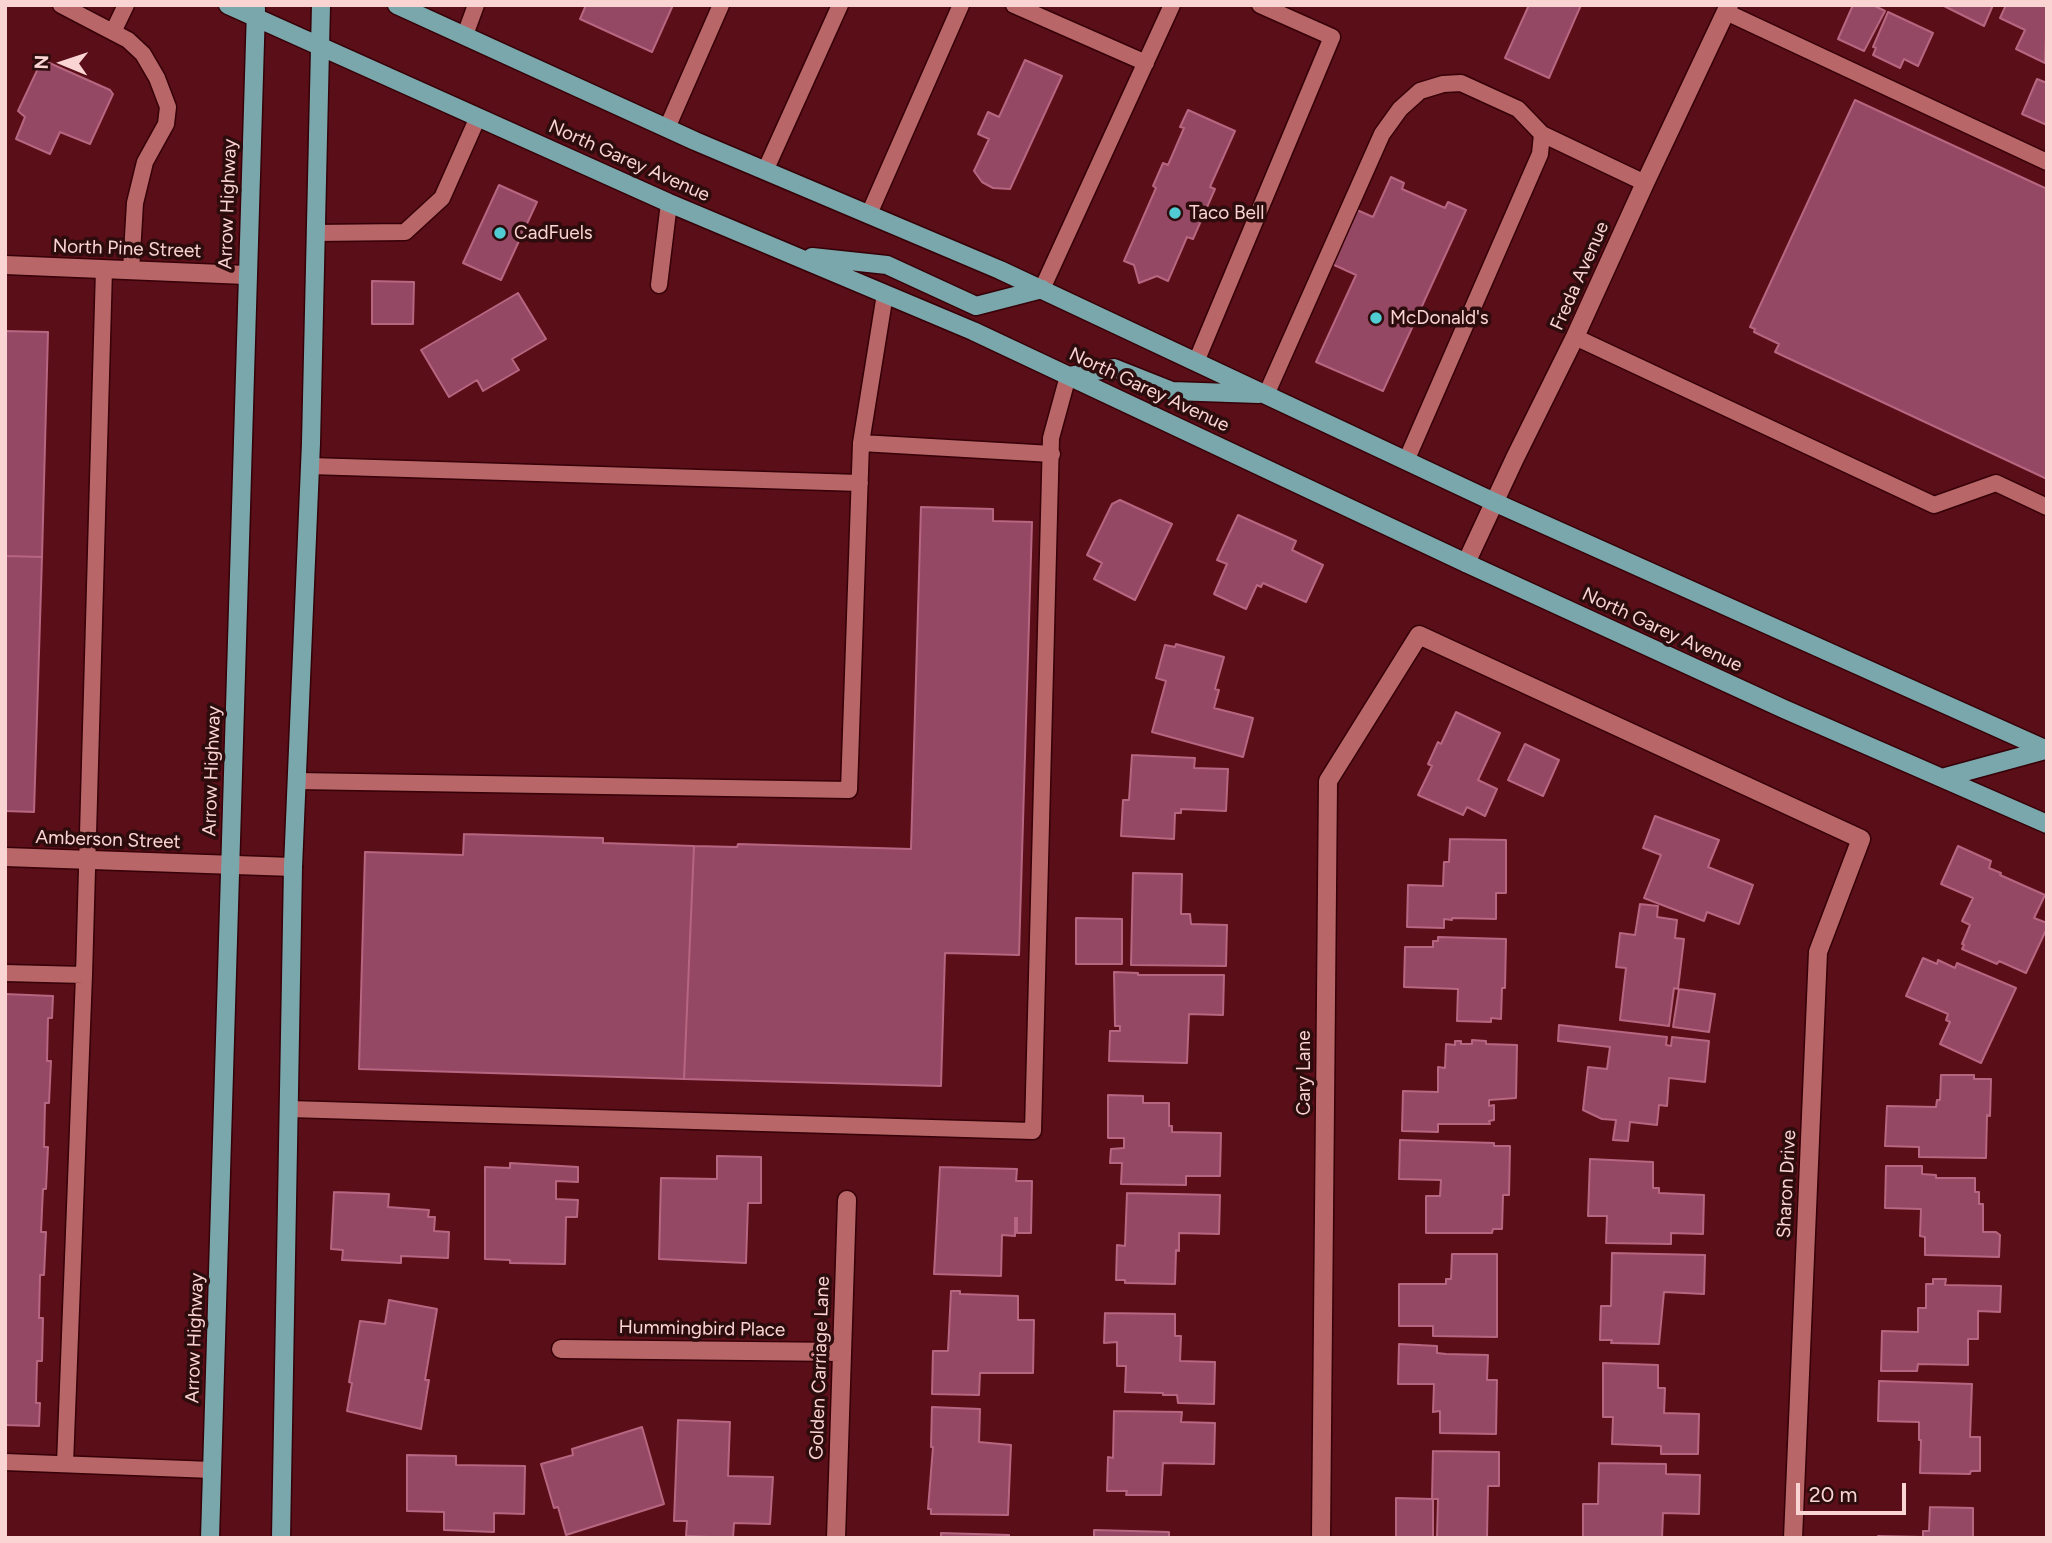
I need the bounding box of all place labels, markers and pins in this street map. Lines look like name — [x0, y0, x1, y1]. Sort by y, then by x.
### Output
place label: Taco Bell — [1189, 202, 1264, 224]
marker: Taco Bell — [1167, 205, 1183, 221]
place label: CadFuels — [514, 222, 593, 244]
marker: CadFuels — [492, 225, 508, 241]
place label: McDonald's — [1390, 307, 1489, 329]
marker: McDonald's — [1368, 310, 1384, 326]

